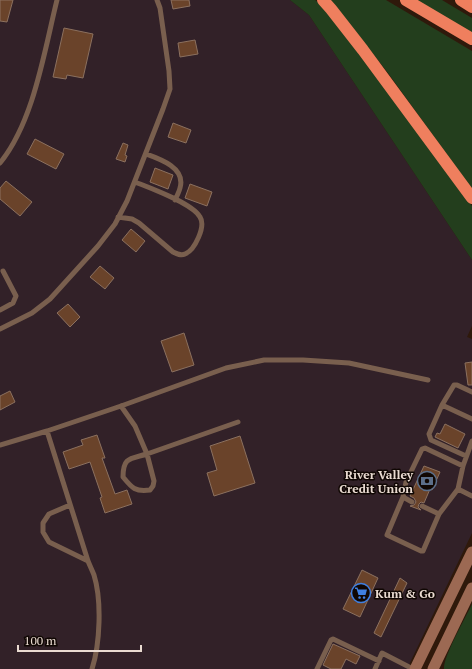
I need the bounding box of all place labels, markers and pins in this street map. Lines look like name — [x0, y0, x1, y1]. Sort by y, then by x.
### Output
place label: River Valley Credit Union — [339, 467, 414, 496]
bank icon: River Valley Credit Union — [416, 470, 438, 492]
supermarket icon: Kum & Go — [350, 582, 372, 604]
place label: Kum & Go — [375, 586, 435, 601]

